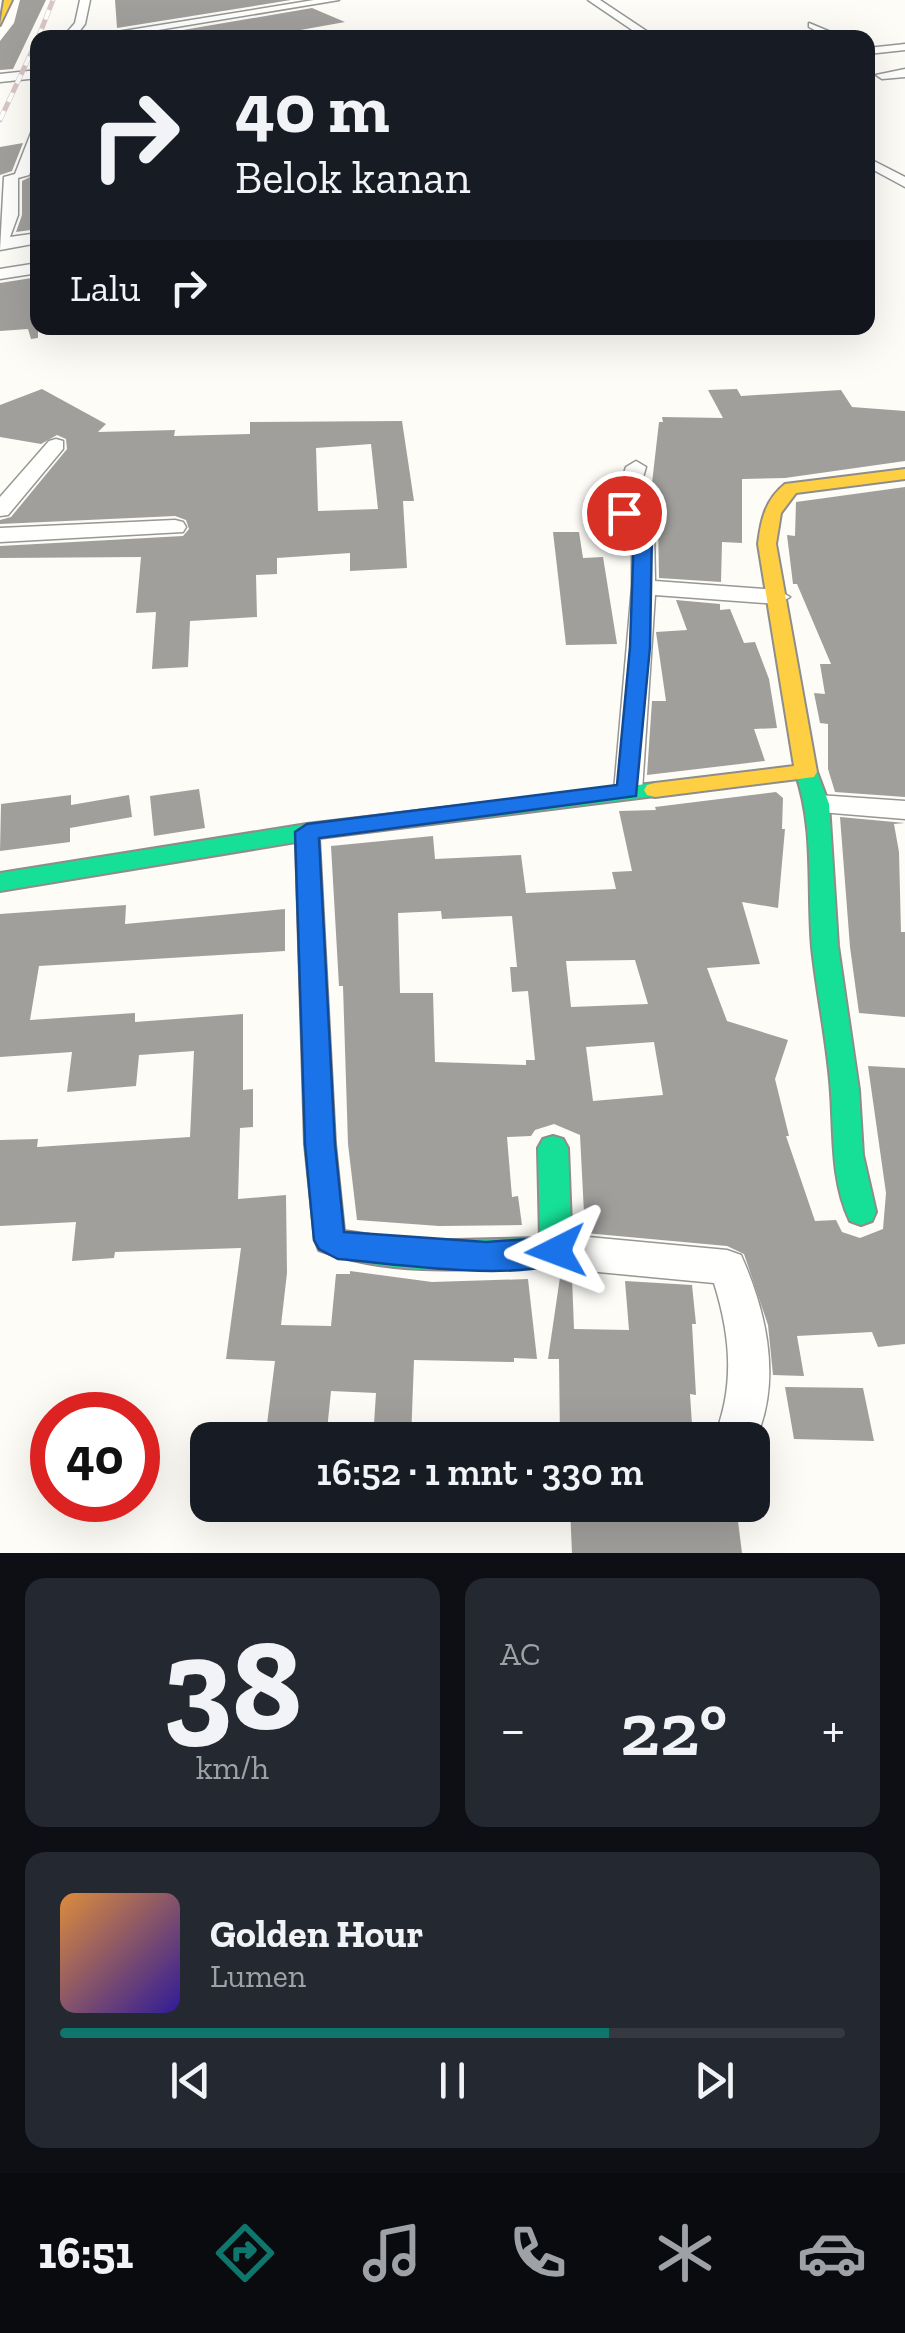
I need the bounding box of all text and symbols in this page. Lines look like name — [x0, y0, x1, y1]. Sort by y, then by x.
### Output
text: 40 m — [235, 66, 390, 150]
icon: right — [70, 70, 200, 200]
text: Belok kanan — [235, 151, 470, 205]
icon: right — [161, 260, 216, 315]
text: Lalu — [70, 265, 141, 311]
pin — [582, 471, 667, 556]
icon: arrive — [597, 486, 652, 541]
position arrow — [504, 1199, 608, 1303]
speed limit sign: 40 — [30, 1392, 160, 1522]
text: 16:52 · 1 mnt · 330 m — [317, 1449, 643, 1495]
text: 38 — [163, 1606, 302, 1762]
text: AC — [500, 1635, 541, 1673]
text: 22° — [620, 1684, 728, 1774]
text: − — [500, 1696, 526, 1762]
text: + — [822, 1696, 845, 1762]
text: km/h — [196, 1749, 269, 1787]
text: Golden Hour — [210, 1911, 423, 1957]
text: Lumen — [210, 1957, 306, 1995]
icon: previous — [163, 2053, 218, 2108]
icon: pause — [425, 2053, 480, 2108]
icon: next — [687, 2053, 742, 2108]
icon: directions — [210, 2218, 280, 2288]
icon: music — [357, 2218, 427, 2288]
icon: phone — [503, 2218, 573, 2288]
icon: climate — [650, 2218, 720, 2288]
icon: car — [797, 2218, 867, 2288]
text: 16:51 — [38, 2226, 133, 2280]

